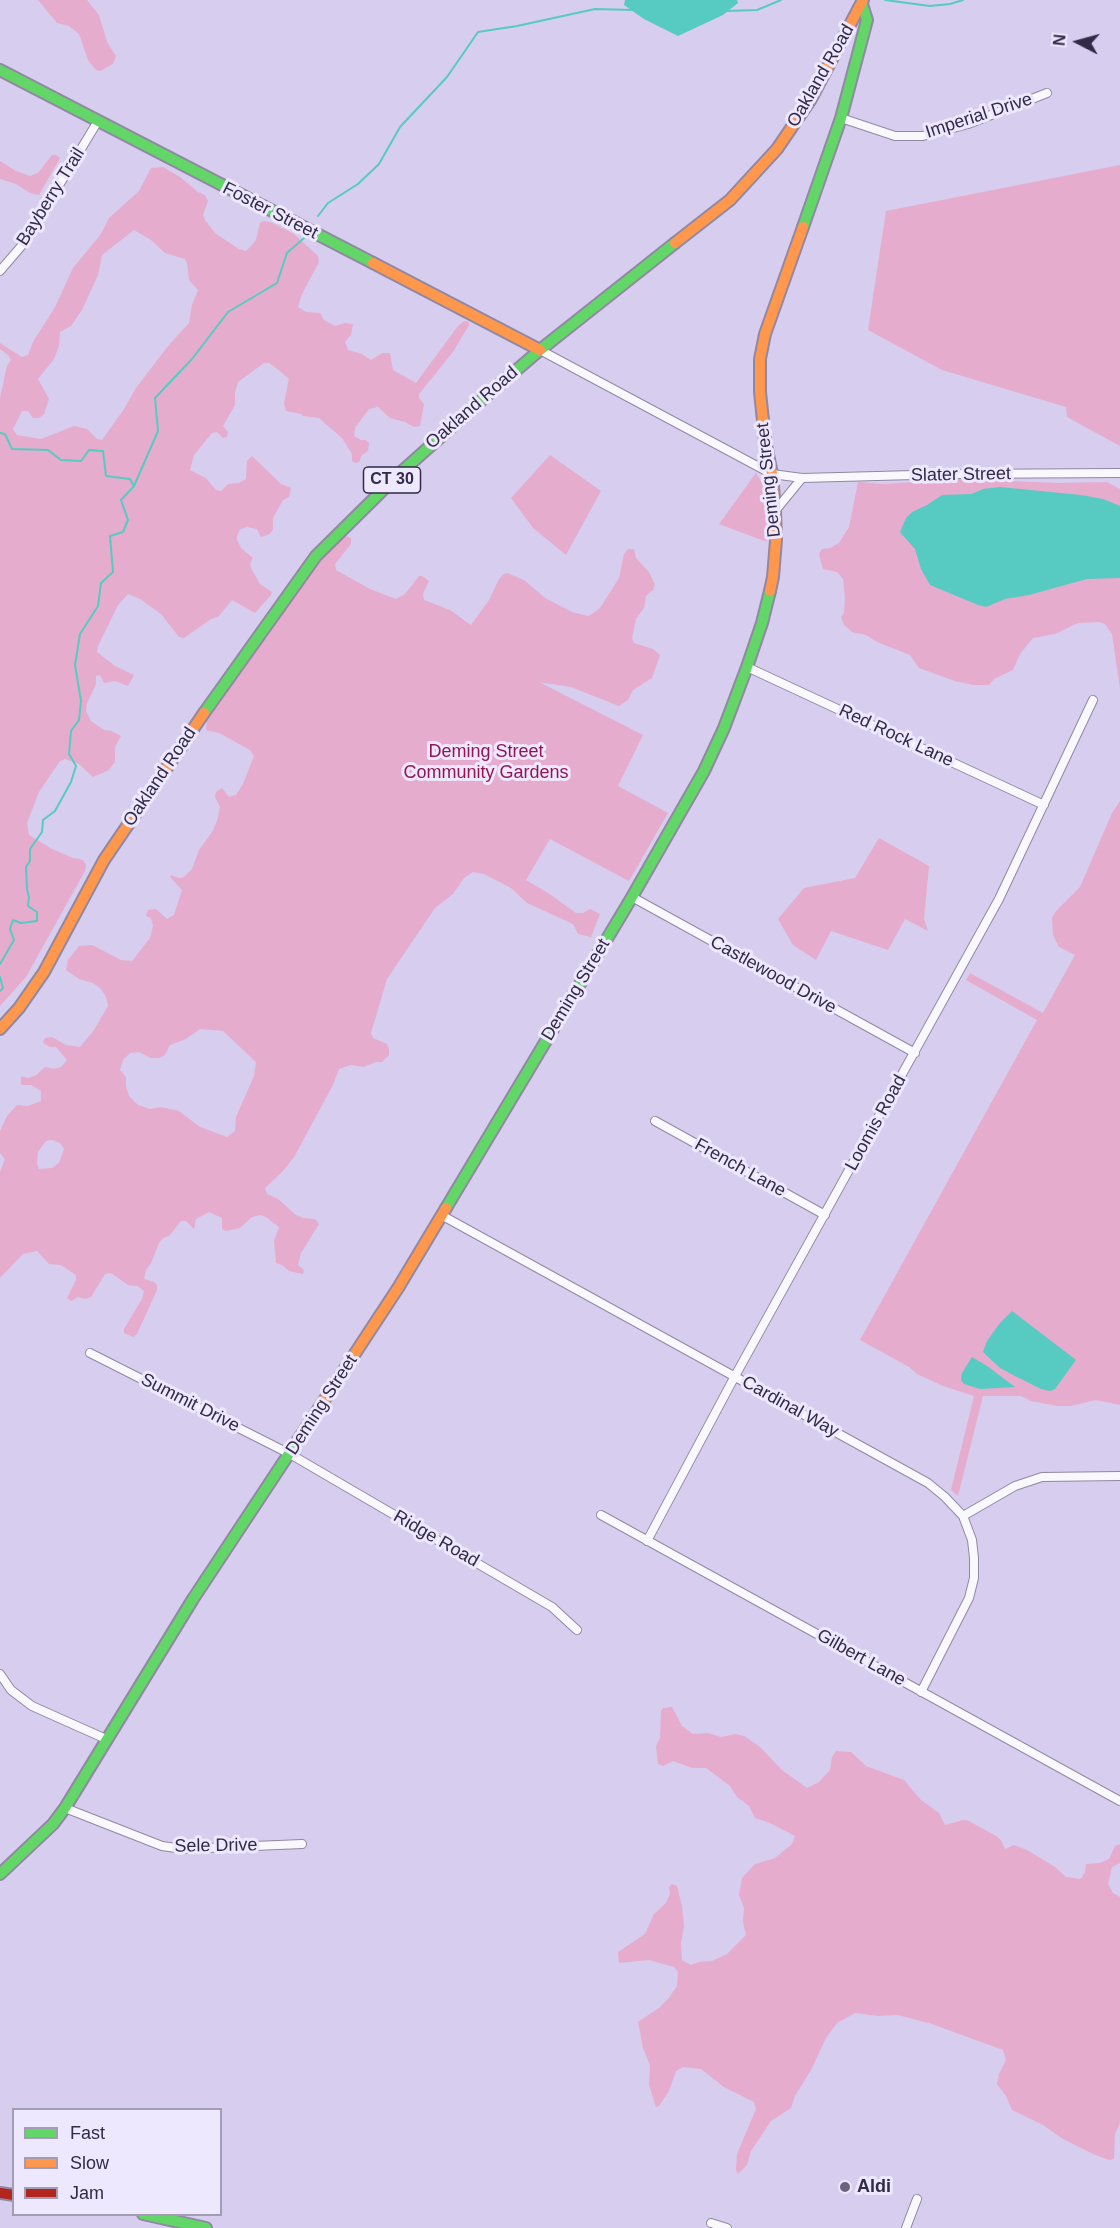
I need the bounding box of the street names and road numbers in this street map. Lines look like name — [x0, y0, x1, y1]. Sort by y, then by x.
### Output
street label: Oakland Road — [783, 21, 859, 131]
street label: Imperial Drive — [923, 89, 1035, 143]
street label: Bayberry Trail — [12, 144, 90, 250]
street label: Foster Street — [219, 178, 321, 244]
street label: Oakland Road — [421, 362, 523, 454]
street label: Deming Street — [752, 422, 786, 538]
street label: Slater Street — [911, 463, 1011, 487]
road number: CT 30 — [364, 467, 420, 493]
street label: Red Rock Lane — [835, 700, 957, 772]
street label: Oakland Road — [119, 723, 201, 831]
street label: Castlewood Drive — [706, 931, 840, 1019]
street label: Deming Street — [537, 935, 615, 1045]
street label: Loomis Road — [841, 1071, 911, 1175]
street label: French Lane — [691, 1134, 789, 1202]
street label: Deming Street — [282, 1351, 362, 1459]
street label: Summit Drive — [137, 1369, 243, 1437]
street label: Cardinal Way — [738, 1372, 842, 1442]
street label: Ridge Road — [389, 1506, 483, 1572]
street label: Gilbert Lane — [813, 1625, 909, 1691]
street label: Sele Drive — [174, 1834, 258, 1858]

